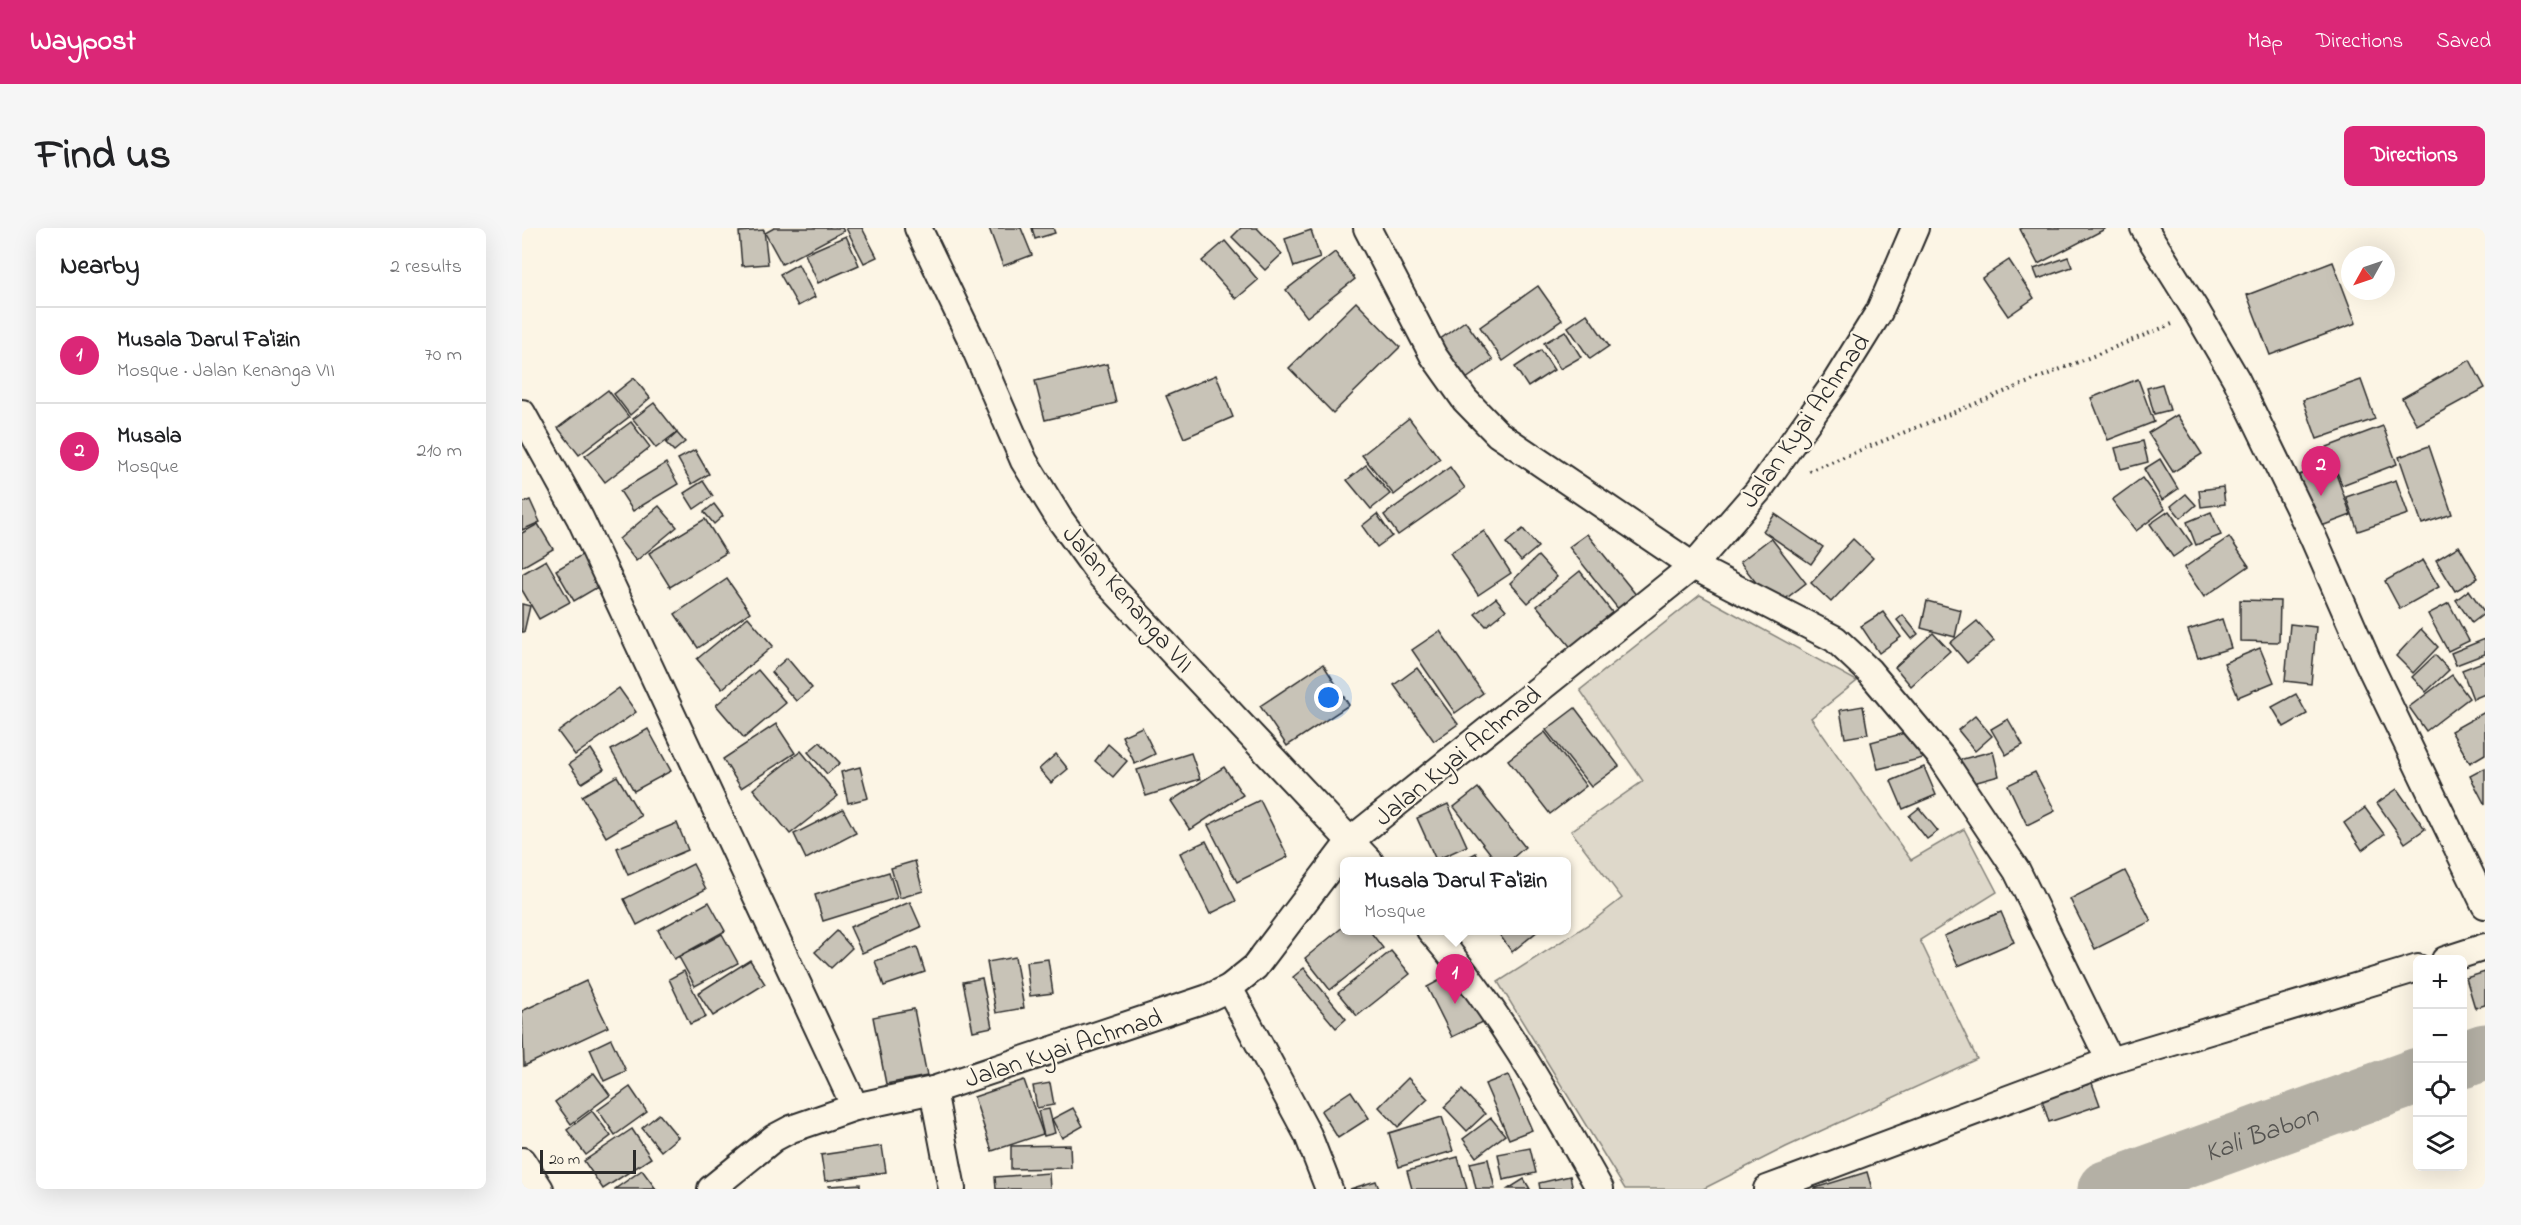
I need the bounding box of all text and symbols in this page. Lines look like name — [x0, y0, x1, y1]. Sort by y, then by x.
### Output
text: Waypost — [30, 22, 136, 63]
text: Map — [2247, 27, 2283, 57]
text: Directions — [2316, 27, 2403, 57]
text: Saved — [2436, 27, 2491, 57]
text: Find us — [36, 126, 171, 187]
button: Directions — [2344, 126, 2485, 186]
north arrow — [2341, 246, 2395, 300]
text: Nearby — [60, 248, 139, 286]
text: 2 results — [390, 253, 462, 282]
text: Musala Darul Fa'izin — [117, 325, 300, 357]
street label: Jalan Kyai Achmad — [1732, 326, 1881, 517]
text: 1 — [76, 341, 83, 370]
text: 70 m — [425, 341, 462, 370]
text: Mosque · Jalan Kenanga VII — [117, 357, 335, 386]
text: Musala — [117, 421, 182, 453]
text: 2 — [75, 437, 84, 466]
text: 210 m — [417, 437, 462, 466]
pin: 2 — [2302, 446, 2340, 496]
text: Mosque — [117, 453, 178, 482]
street label: Jalan Kenanga VII — [1052, 518, 1202, 682]
street label: Jalan Kyai Achmad — [1367, 678, 1551, 837]
your location — [1314, 683, 1343, 712]
popup — [1340, 857, 1571, 935]
text: Musala Darul Fa'izin — [1364, 866, 1547, 898]
text: Mosque — [1364, 898, 1425, 927]
pin: 1 — [1436, 954, 1474, 1004]
map controls — [2413, 955, 2467, 1171]
button: + — [2413, 955, 2467, 1009]
street label: Jalan Kyai Achmad — [960, 1000, 1168, 1100]
button: − — [2413, 1009, 2467, 1063]
button: locate — [2413, 1063, 2467, 1117]
water label: Kali Babon — [2200, 1096, 2325, 1174]
button: layers — [2413, 1117, 2467, 1171]
scale bar — [540, 1147, 636, 1174]
text: 20 m — [549, 1148, 580, 1172]

